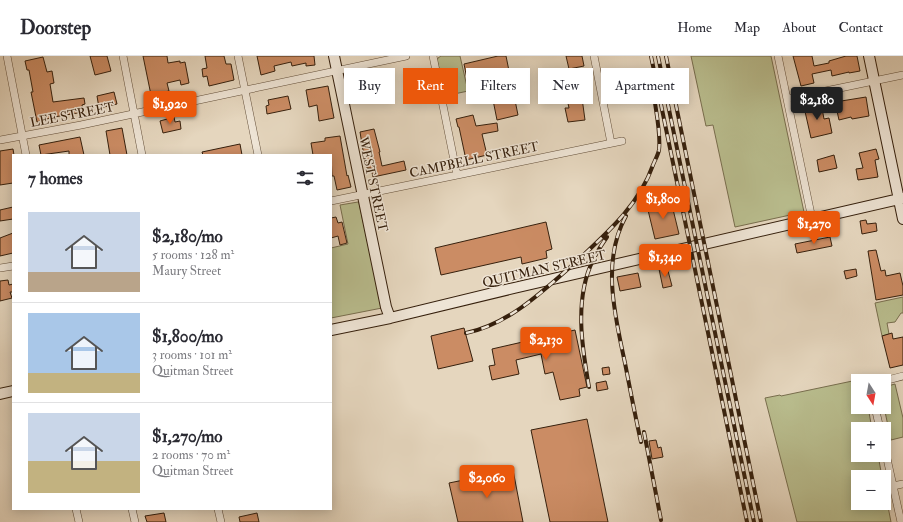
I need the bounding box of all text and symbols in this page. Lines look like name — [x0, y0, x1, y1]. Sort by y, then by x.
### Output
text: Doorstep — [20, 16, 91, 40]
text: Home — [677, 19, 712, 36]
text: Map — [734, 19, 760, 36]
text: About — [782, 19, 816, 36]
text: Contact — [838, 19, 883, 36]
chip: Buy — [344, 68, 395, 104]
chip: Rent — [403, 68, 458, 104]
chip: Filters — [466, 68, 530, 104]
chip: New — [538, 68, 593, 104]
chip: Apartment — [601, 68, 689, 104]
pin: $2,180 — [784, 87, 850, 121]
pin: $1,920 — [137, 91, 203, 125]
text: $2,180 — [800, 92, 834, 108]
text: $1,920 — [152, 96, 188, 112]
street label: LEE STREET — [29, 99, 116, 131]
street label: WEST STREET — [355, 134, 391, 234]
street label: CAMPBELL STREET — [408, 138, 541, 182]
icon: filters — [294, 167, 316, 189]
text: 7 homes — [28, 168, 83, 189]
pin: $1,800 — [630, 186, 696, 220]
text: $1,800 — [646, 191, 680, 207]
pin: $1,270 — [781, 211, 847, 245]
text: $1,270 — [797, 216, 831, 232]
text: $2,180/mo — [152, 226, 223, 247]
icon: home — [60, 228, 108, 276]
pin: $1,340 — [632, 244, 698, 278]
text: 5 rooms · 128 m² — [152, 247, 234, 263]
street label: QUITMAN STREET — [481, 247, 608, 291]
text: $1,340 — [648, 249, 682, 265]
text: Maury Street — [152, 263, 221, 279]
text: $1,800/mo — [152, 326, 223, 347]
pin: $2,130 — [513, 327, 579, 361]
icon: home — [60, 329, 108, 377]
text: $2,130 — [529, 332, 563, 348]
text: 3 rooms · 101 m² — [152, 347, 232, 363]
text: Quitman Street — [152, 363, 234, 379]
north arrow — [851, 374, 891, 414]
map controls — [851, 374, 891, 510]
button: + — [851, 422, 891, 462]
text: $1,270/mo — [152, 426, 223, 447]
icon: home — [60, 429, 108, 477]
text: 2 rooms · 70 m² — [152, 447, 230, 463]
text: Quitman Street — [152, 463, 234, 479]
pin: $2,060 — [454, 465, 520, 499]
text: $2,060 — [469, 470, 505, 486]
button: − — [851, 470, 891, 510]

